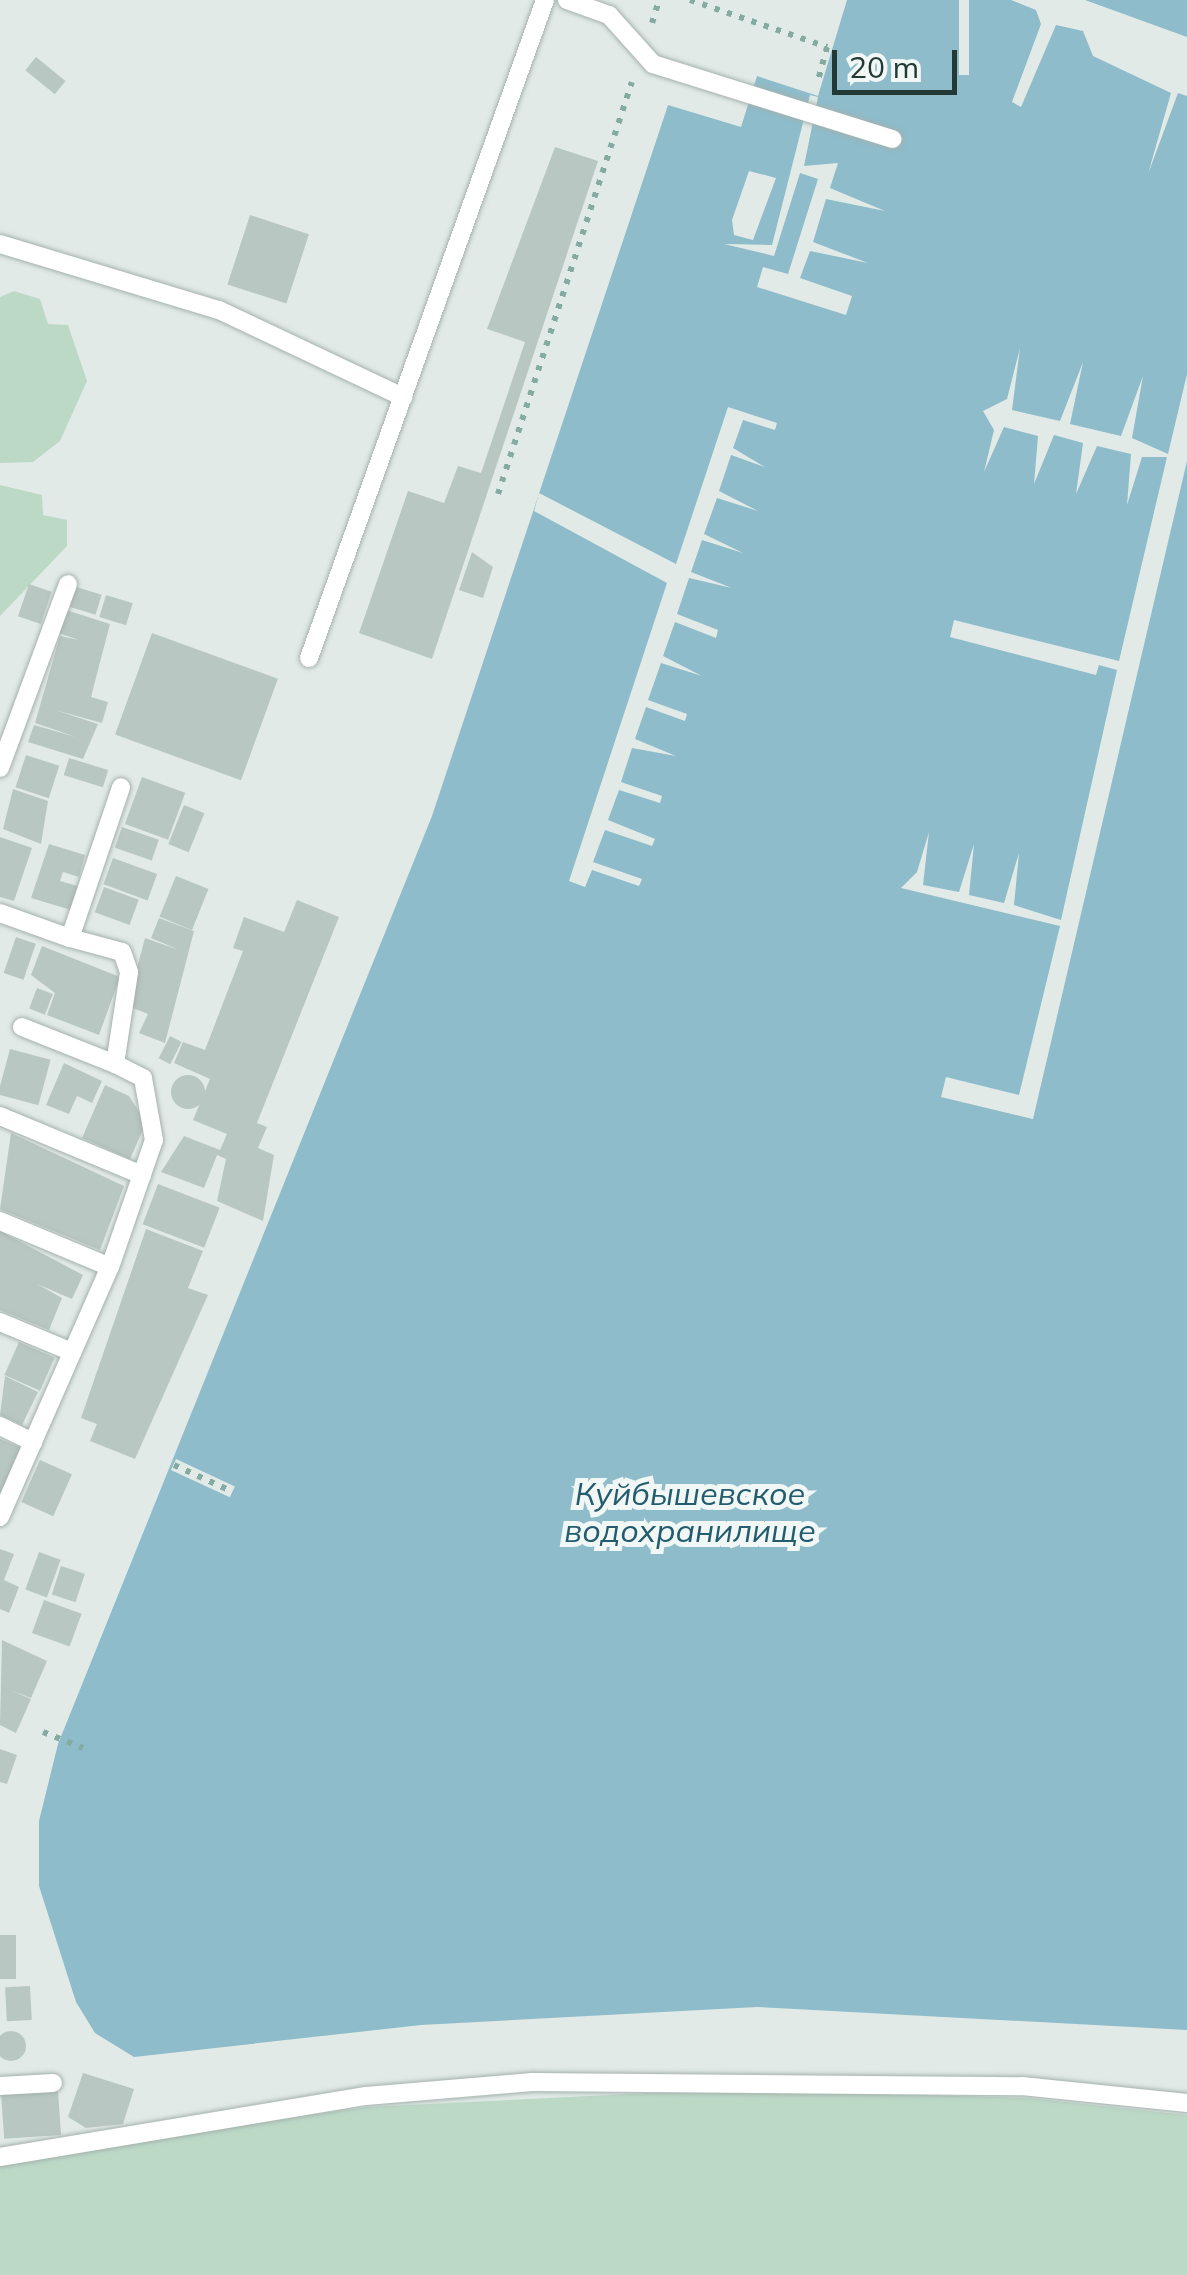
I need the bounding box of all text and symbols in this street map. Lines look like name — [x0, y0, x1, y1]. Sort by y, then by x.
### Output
scale bar — [837, 30, 962, 92]
text: 20 m — [849, 48, 919, 86]
water label: Куйбышевское водохранилище — [564, 1475, 816, 1550]

